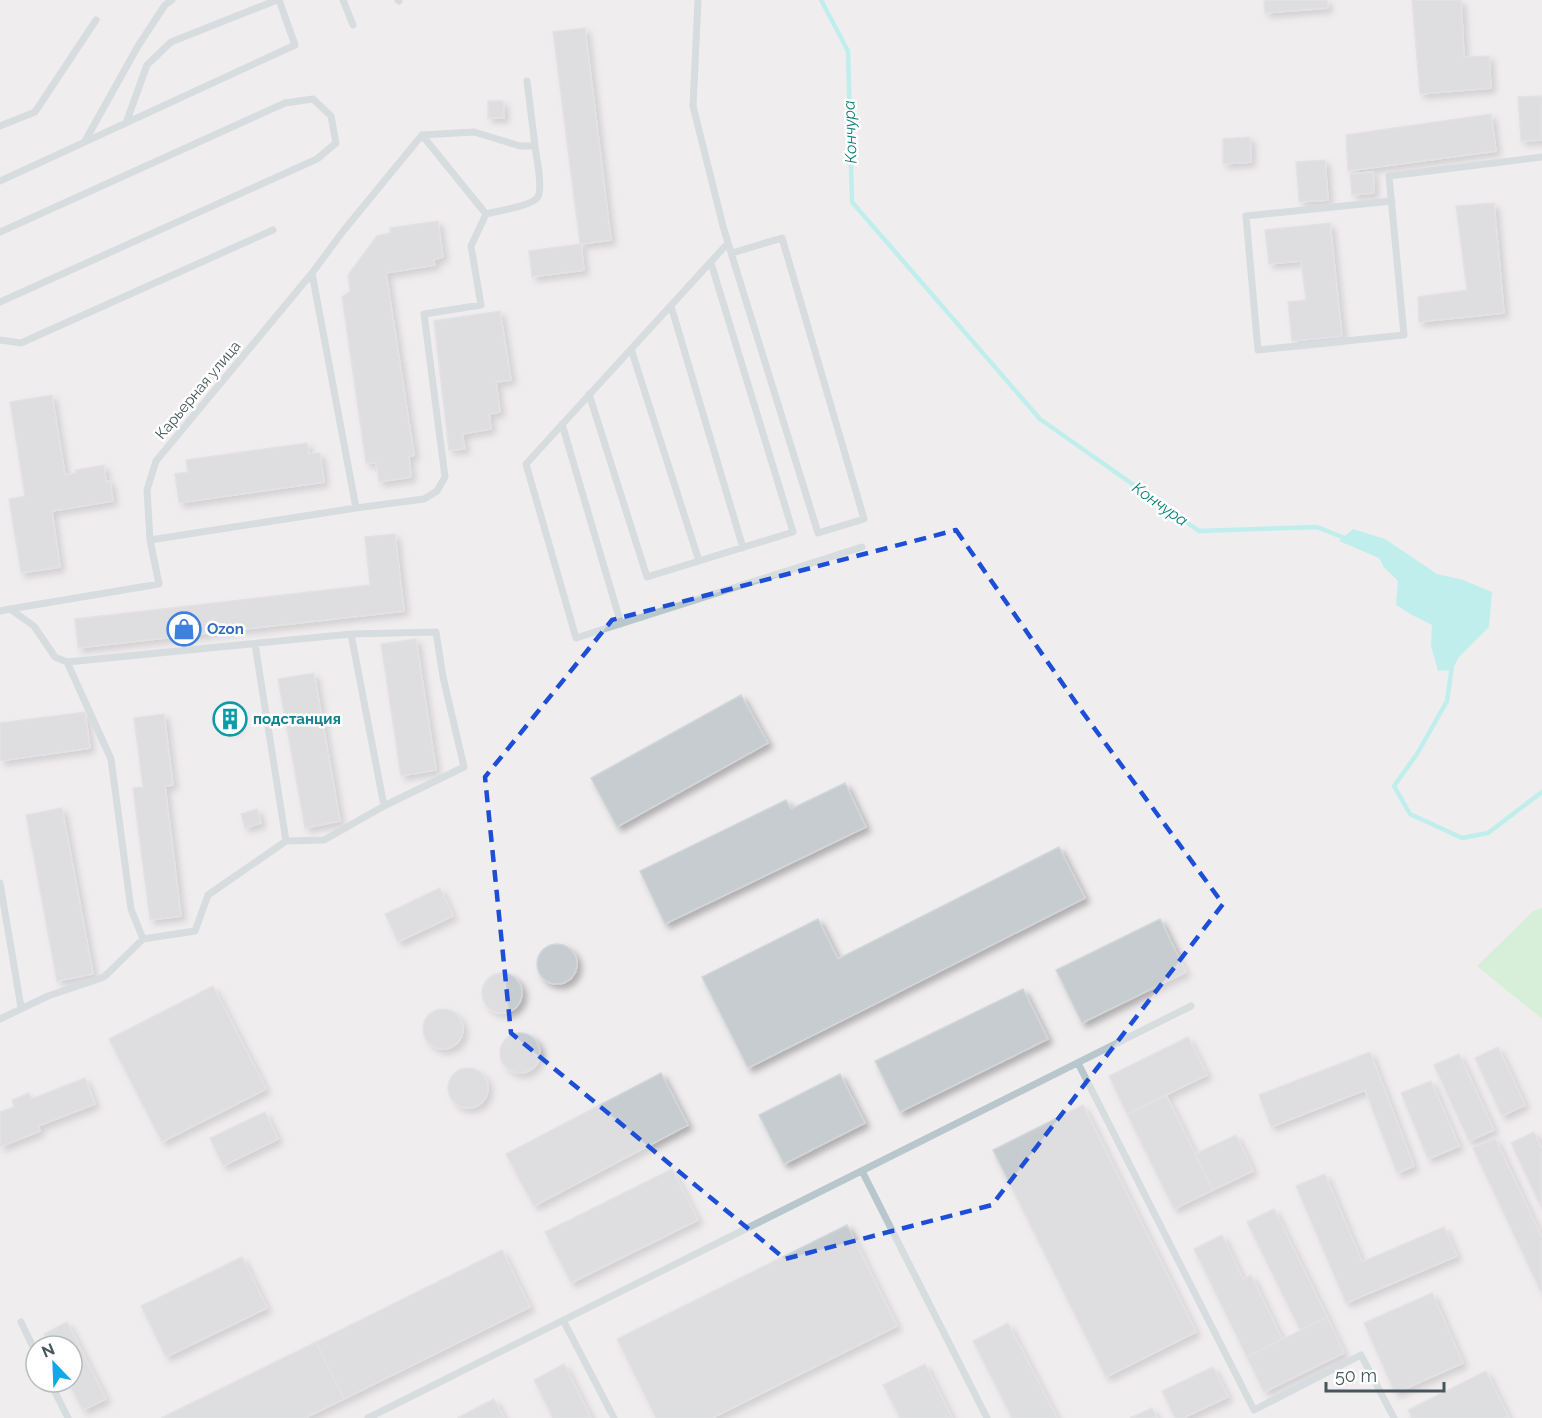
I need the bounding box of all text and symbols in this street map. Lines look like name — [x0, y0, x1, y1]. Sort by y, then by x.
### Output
water label: Кончура — [839, 100, 861, 164]
street label: Карьерная улица — [152, 337, 244, 443]
water label: Кончура — [1129, 478, 1192, 530]
shop icon: Ozon — [166, 611, 202, 647]
place label: Ozon — [207, 620, 244, 638]
building icon: подстанция — [212, 701, 248, 737]
place label: подстанция — [253, 710, 341, 728]
north arrow — [24, 1334, 84, 1394]
text: N — [39, 1340, 58, 1362]
scale bar — [1326, 1355, 1444, 1393]
text: 50 m — [1335, 1365, 1377, 1386]

